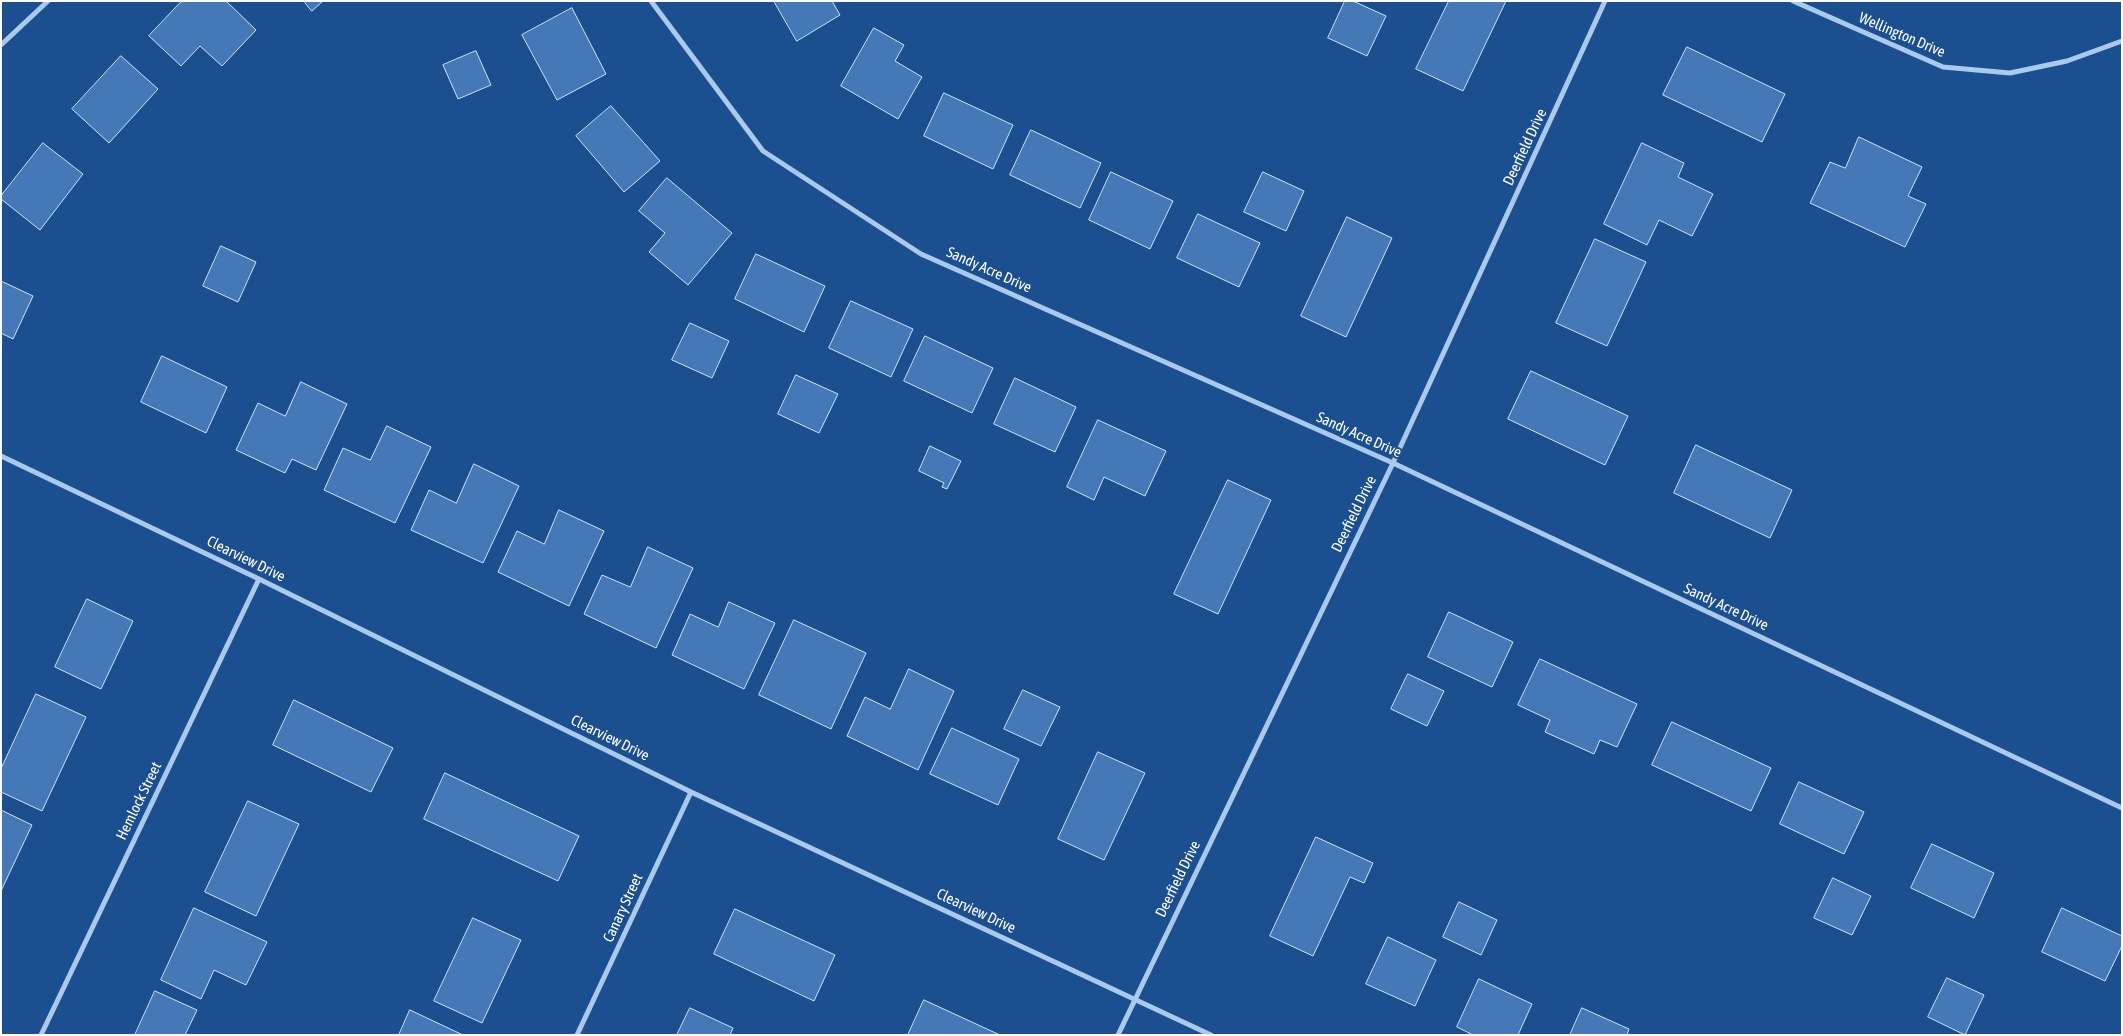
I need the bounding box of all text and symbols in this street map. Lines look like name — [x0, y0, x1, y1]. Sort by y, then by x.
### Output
street label: Wellington Drive — [1856, 9, 1948, 61]
street label: Deerfield Drive — [1499, 106, 1551, 188]
street label: Sandy Acre Drive — [944, 243, 1034, 297]
street label: Sandy Acre Drive — [1314, 408, 1404, 462]
street label: Deerfield Drive — [1328, 473, 1380, 555]
street label: Clearview Drive — [204, 532, 288, 586]
street label: Sandy Acre Drive — [1681, 580, 1771, 634]
street label: Clearview Drive — [568, 711, 652, 765]
street label: Hemlock Street — [112, 759, 166, 843]
street label: Deerfield Drive — [1152, 838, 1204, 920]
street label: Canary Street — [599, 871, 647, 945]
street label: Clearview Drive — [934, 885, 1018, 937]

